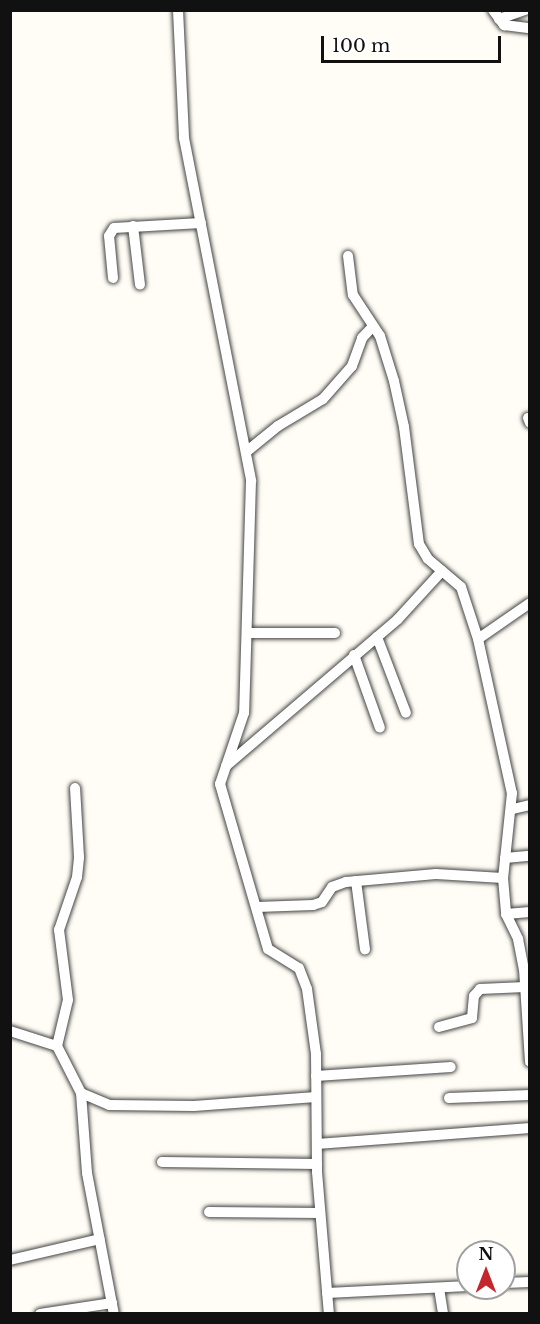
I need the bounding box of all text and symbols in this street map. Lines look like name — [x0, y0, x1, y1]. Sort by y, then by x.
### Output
scale bar — [324, 24, 504, 62]
text: 100 m — [332, 35, 390, 57]
north arrow — [456, 1240, 516, 1300]
text: N — [478, 1244, 494, 1264]

